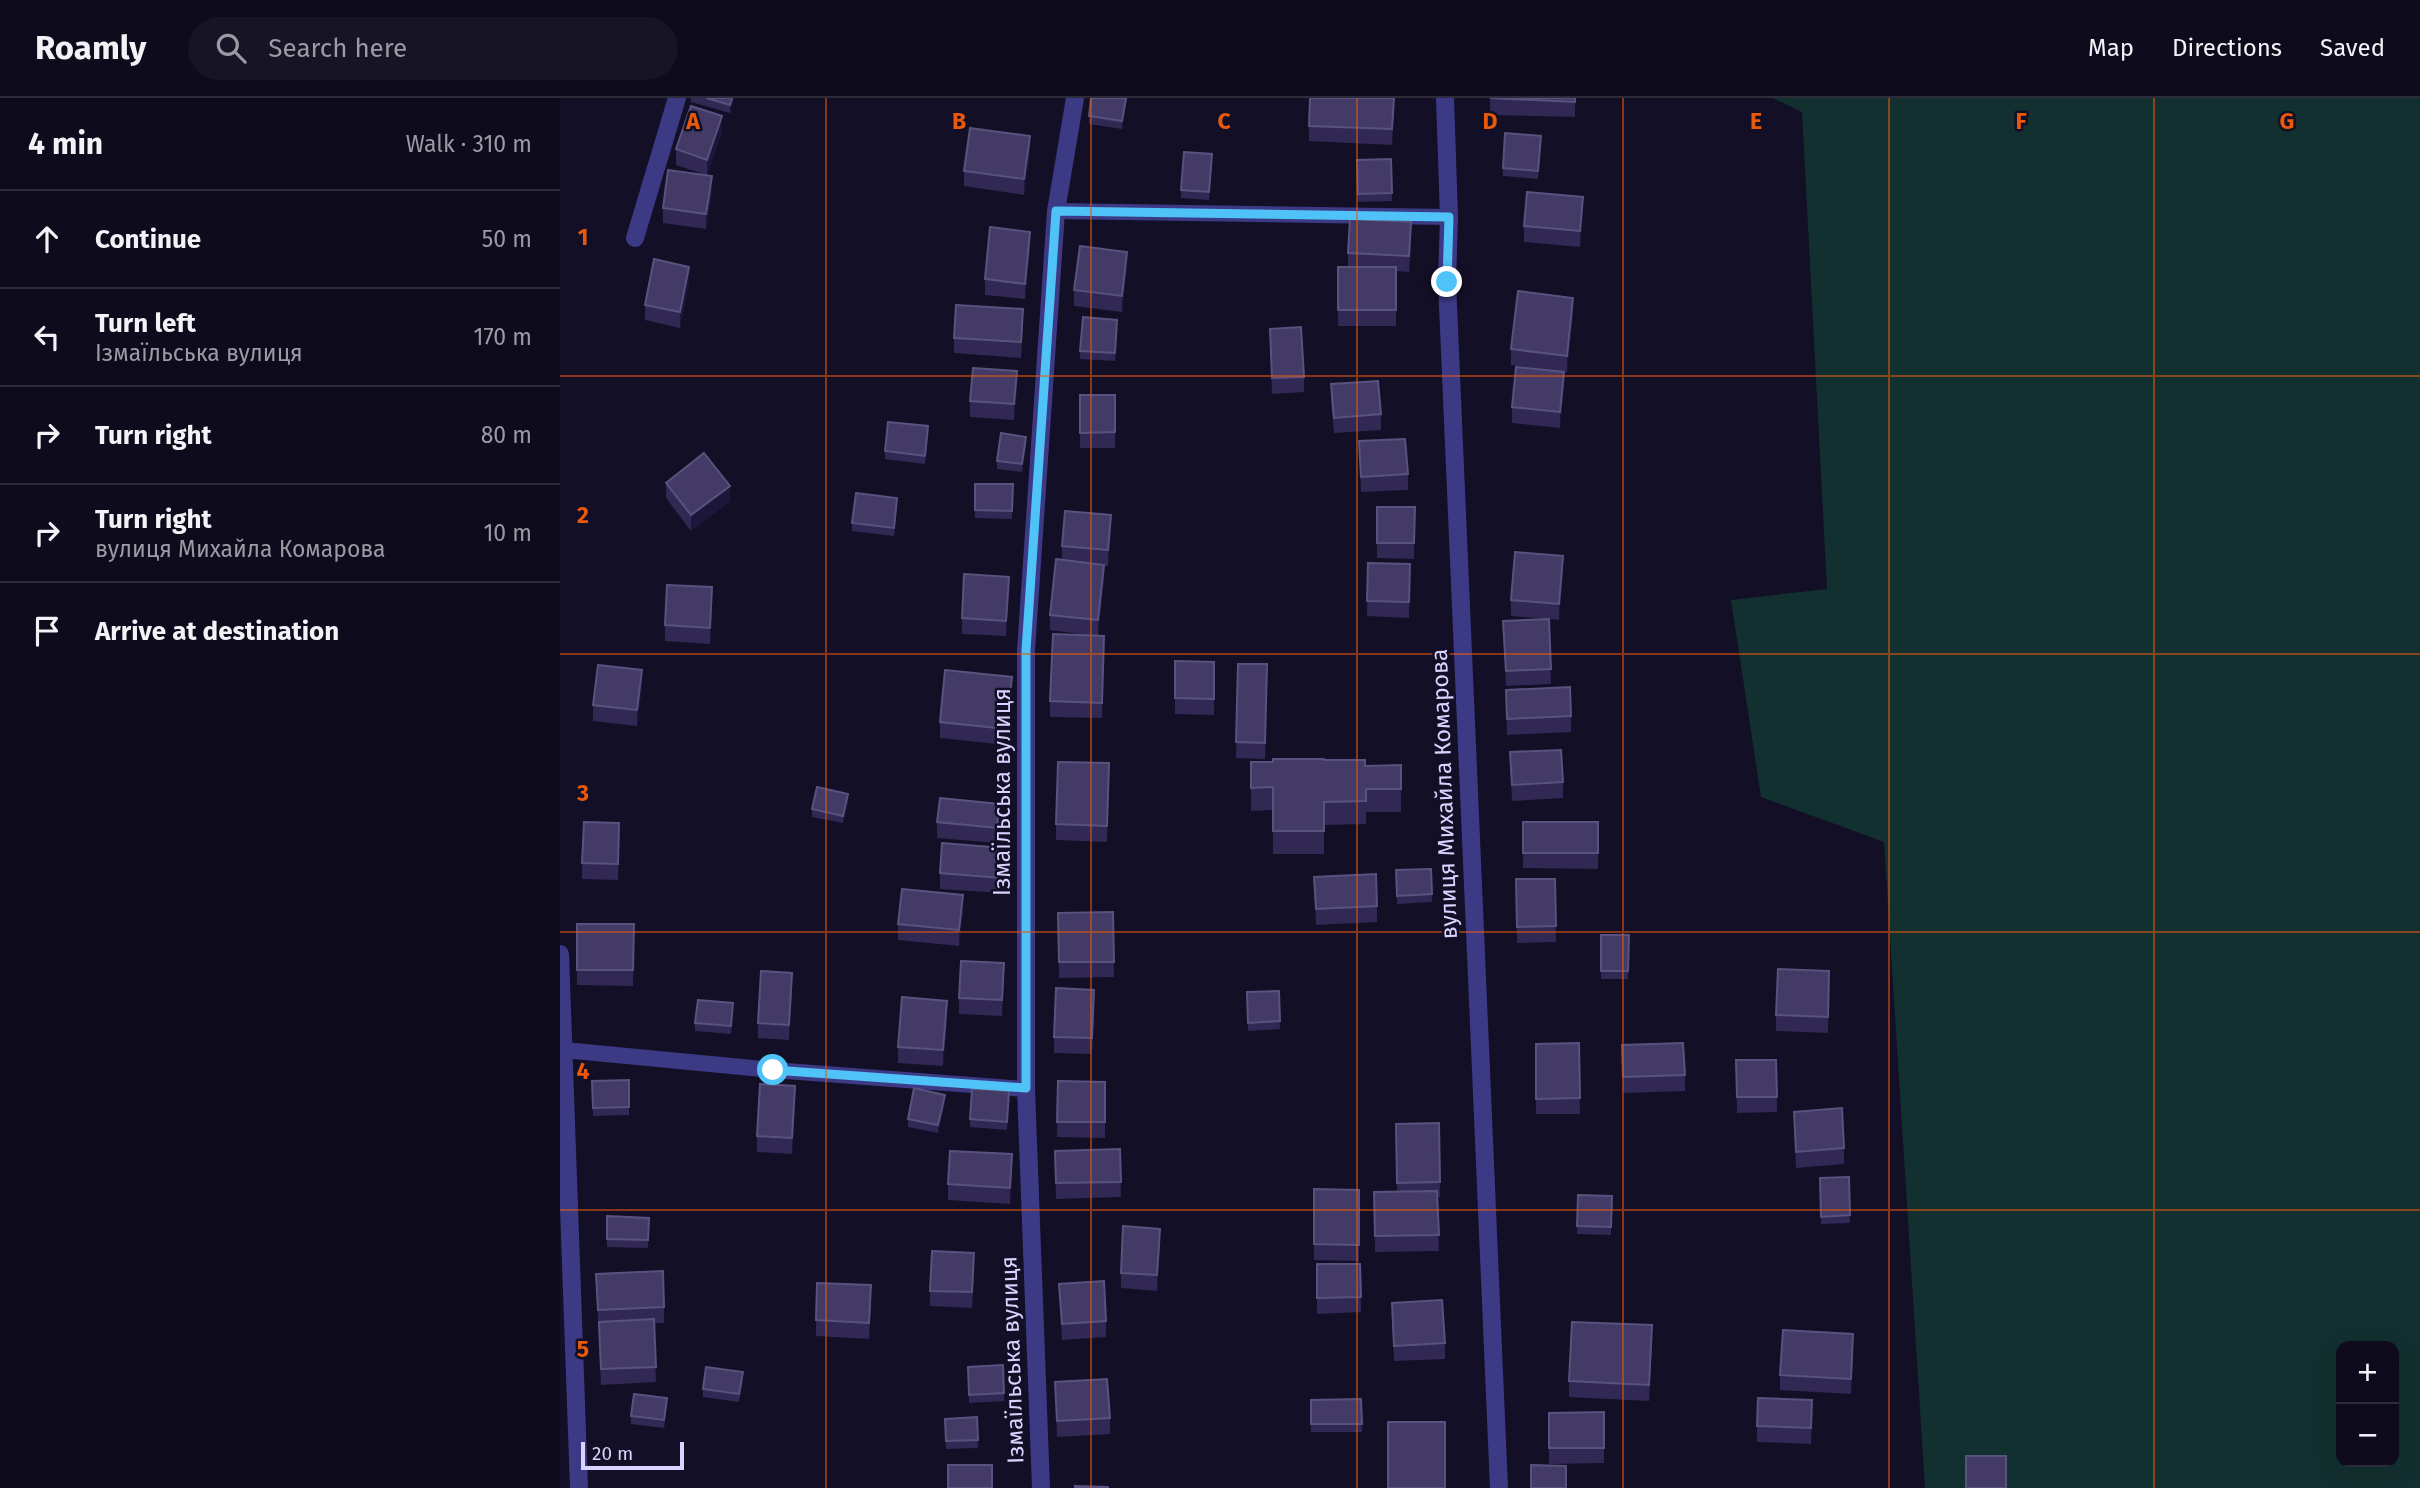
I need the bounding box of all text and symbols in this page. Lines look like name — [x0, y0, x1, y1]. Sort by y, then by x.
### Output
search box — [188, 17, 678, 80]
text: Roamly — [35, 28, 146, 68]
icon: search — [212, 29, 250, 67]
text: Search here — [268, 33, 407, 64]
text: Map — [2088, 34, 2134, 62]
text: Directions — [2172, 34, 2282, 62]
text: Saved — [2320, 34, 2385, 62]
text: A — [685, 107, 700, 135]
text: B — [952, 107, 966, 135]
text: C — [1217, 107, 1231, 135]
text: D — [1483, 107, 1498, 135]
text: E — [1750, 107, 1762, 135]
text: F — [2015, 107, 2027, 135]
text: G — [2280, 107, 2294, 135]
text: 4 min — [28, 126, 103, 162]
text: Walk · 310 m — [406, 130, 532, 158]
icon: ahead — [28, 220, 66, 258]
text: 1 — [578, 223, 588, 251]
text: Continue — [95, 224, 201, 255]
text: 50 m — [482, 225, 532, 253]
route end — [1431, 266, 1462, 297]
text: Turn left — [95, 308, 196, 339]
icon: left — [28, 318, 66, 356]
text: 170 m — [473, 323, 532, 351]
text: Ізмаїльська вулиця — [95, 339, 303, 367]
icon: right — [28, 416, 66, 454]
text: Turn right — [95, 420, 212, 451]
text: 80 m — [481, 421, 532, 449]
text: 2 — [577, 501, 589, 529]
text: Turn right — [95, 504, 212, 535]
icon: right — [28, 514, 66, 552]
text: 10 m — [483, 519, 532, 547]
text: вулиця Михайла Комарова — [95, 535, 386, 563]
icon: arrive — [28, 612, 66, 650]
text: Arrive at destination — [95, 616, 339, 647]
street label: вулиця Михайла Комарова — [1425, 648, 1463, 940]
street label: Ізмаїльська вулиця — [988, 688, 1016, 896]
text: 3 — [576, 779, 589, 807]
route start — [757, 1054, 788, 1085]
text: 4 — [577, 1057, 590, 1085]
street label: Ізмаїльська вулиця — [994, 1256, 1030, 1464]
text: 5 — [577, 1335, 589, 1363]
map controls — [2336, 1341, 2399, 1467]
button: + — [2336, 1341, 2399, 1404]
button: − — [2336, 1404, 2399, 1467]
scale bar — [581, 1439, 684, 1471]
text: 20 m — [592, 1442, 633, 1465]

